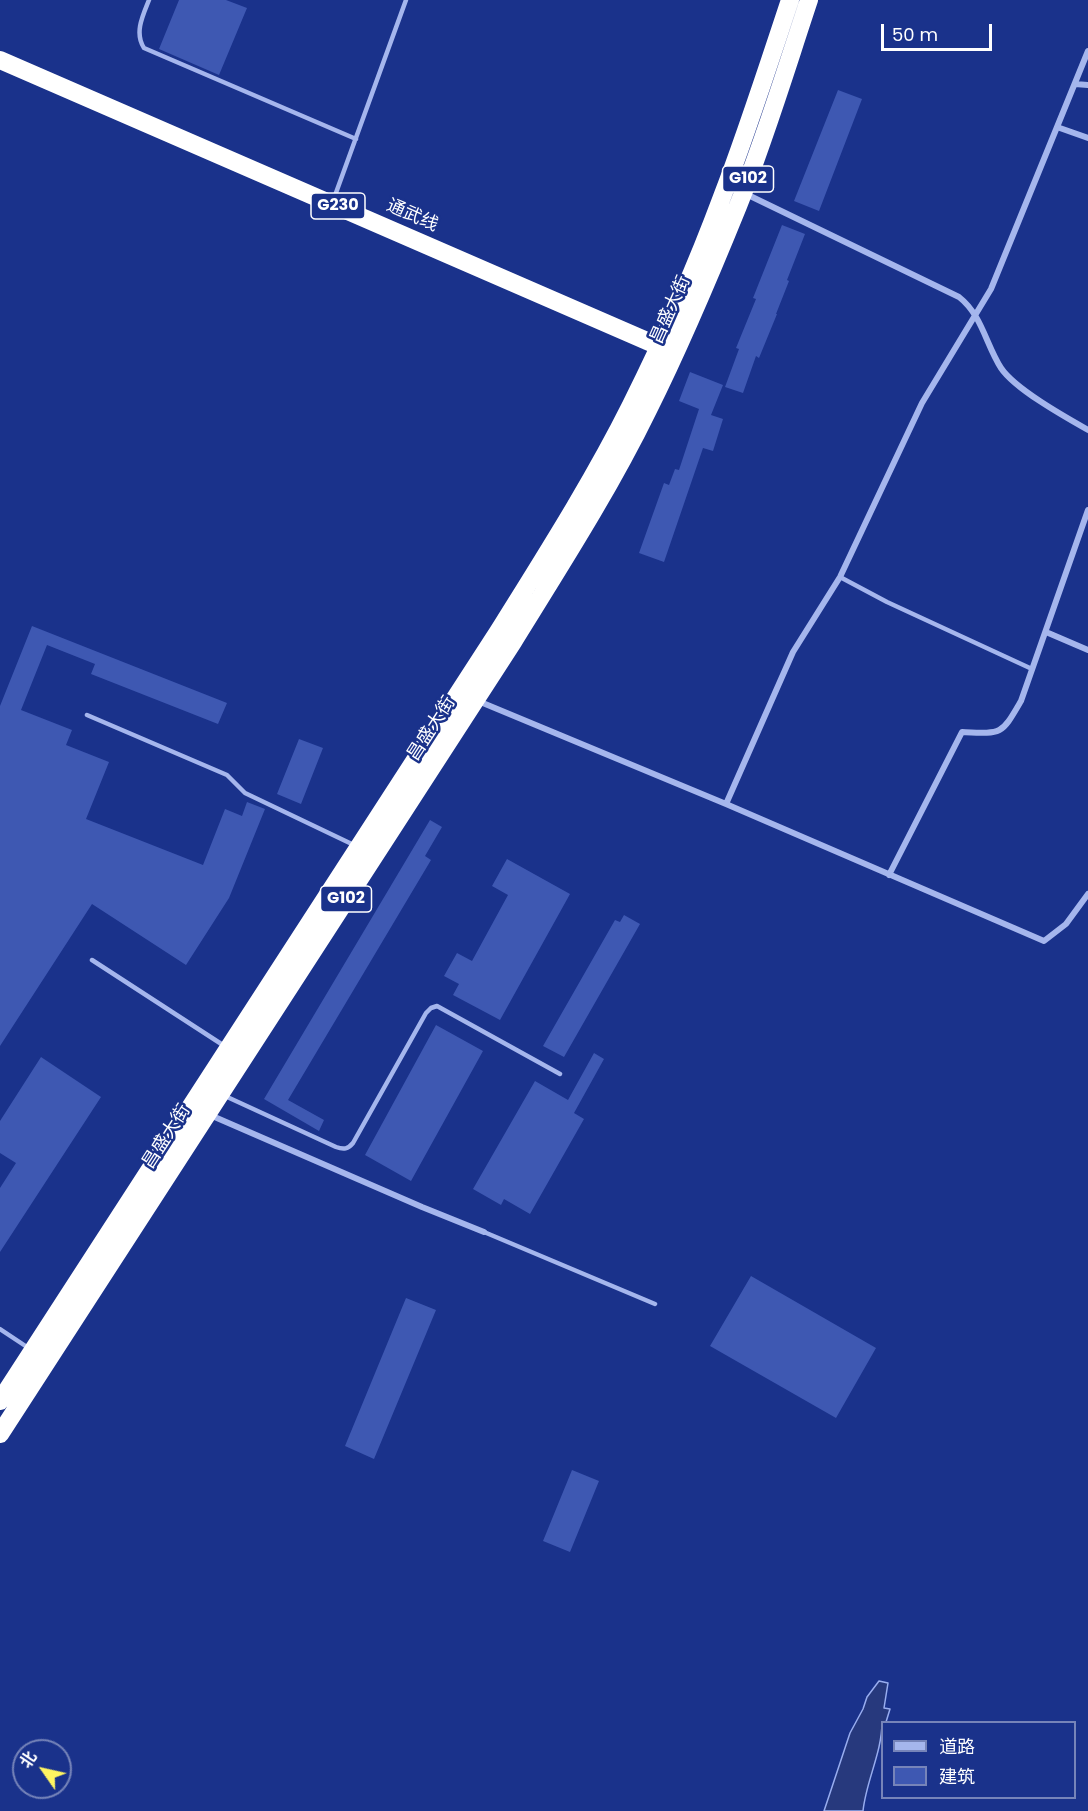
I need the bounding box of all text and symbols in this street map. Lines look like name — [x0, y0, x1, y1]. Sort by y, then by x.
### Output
scale bar — [884, 12, 995, 50]
text: 50 m — [892, 22, 938, 47]
road number: G102 — [722, 166, 774, 192]
road number: G230 — [311, 193, 365, 219]
street label: 通武线 — [383, 195, 441, 237]
street label: 昌盛大街 — [646, 273, 696, 347]
street label: 昌盛大街 — [403, 693, 461, 765]
road number: G102 — [320, 886, 372, 912]
street label: 昌盛大街 — [138, 1101, 196, 1173]
legend — [881, 1721, 1076, 1799]
text: 道路 — [939, 1734, 975, 1759]
north arrow — [12, 1739, 72, 1799]
text: 北 — [14, 1747, 42, 1773]
text: 建筑 — [939, 1764, 975, 1789]

